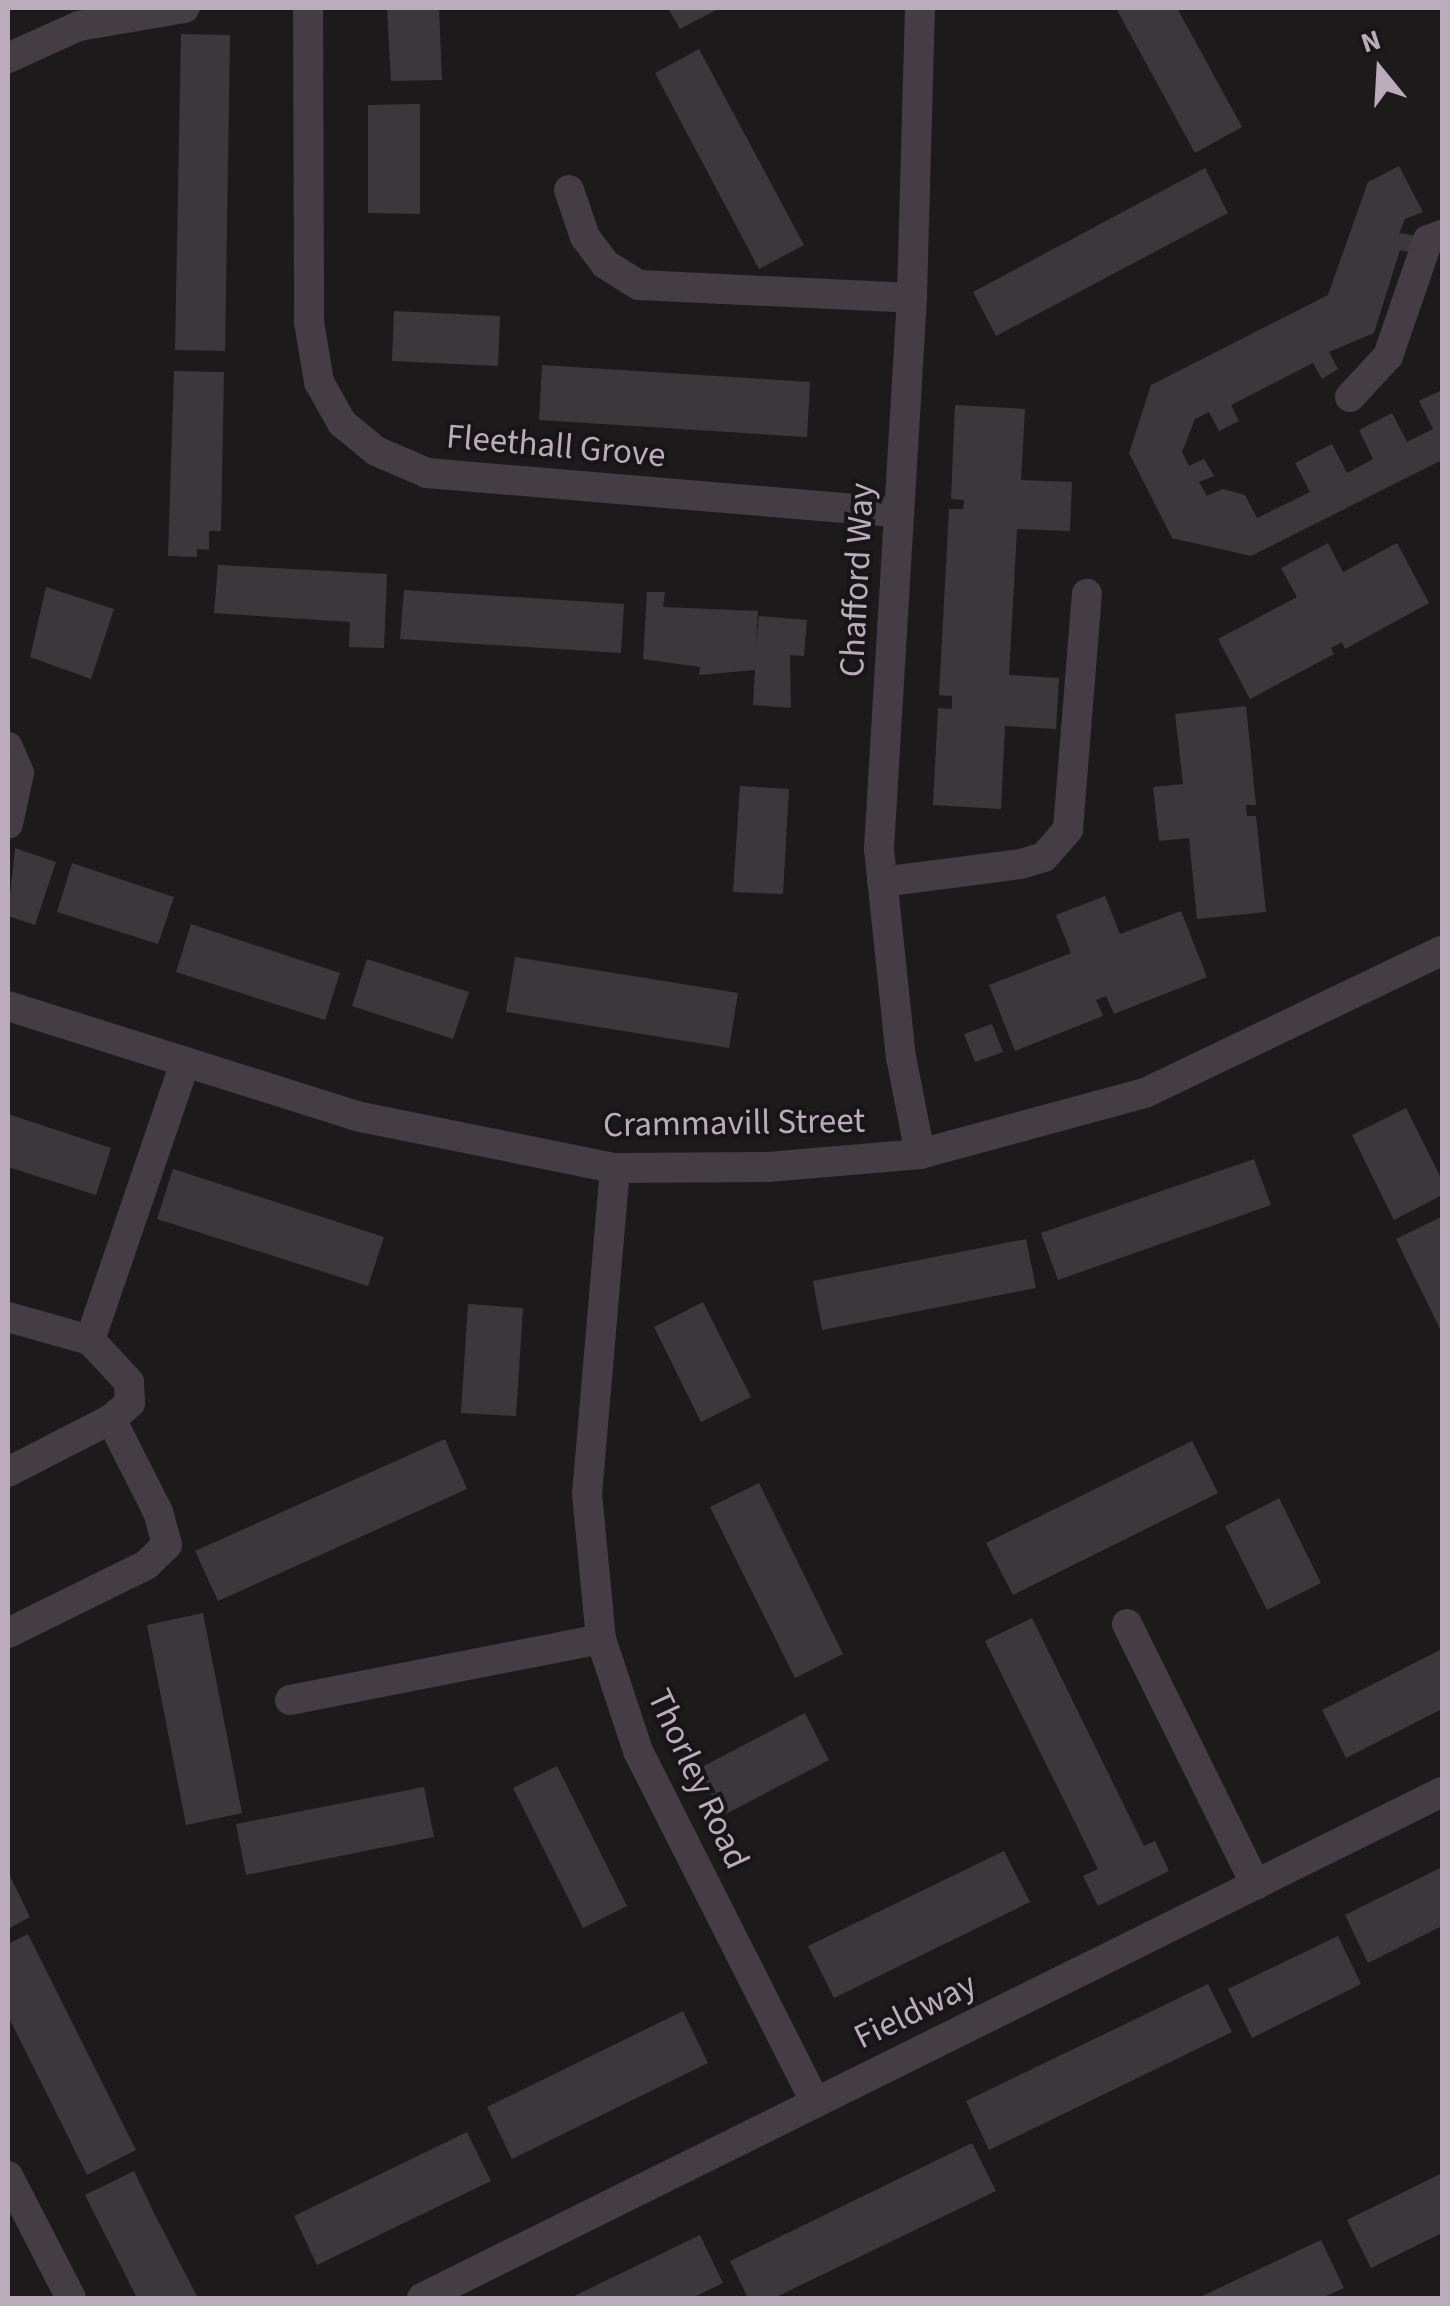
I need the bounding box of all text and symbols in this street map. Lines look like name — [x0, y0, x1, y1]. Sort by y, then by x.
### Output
north arrow — [1330, 20, 1430, 120]
text: N — [1356, 20, 1386, 63]
street label: Fleethall Grove — [445, 416, 667, 476]
street label: Chafford Way — [831, 482, 883, 678]
street label: Crammavill Street — [603, 1100, 865, 1146]
street label: Thorley Road — [638, 1682, 758, 1876]
street label: Fieldway — [847, 1964, 983, 2058]

